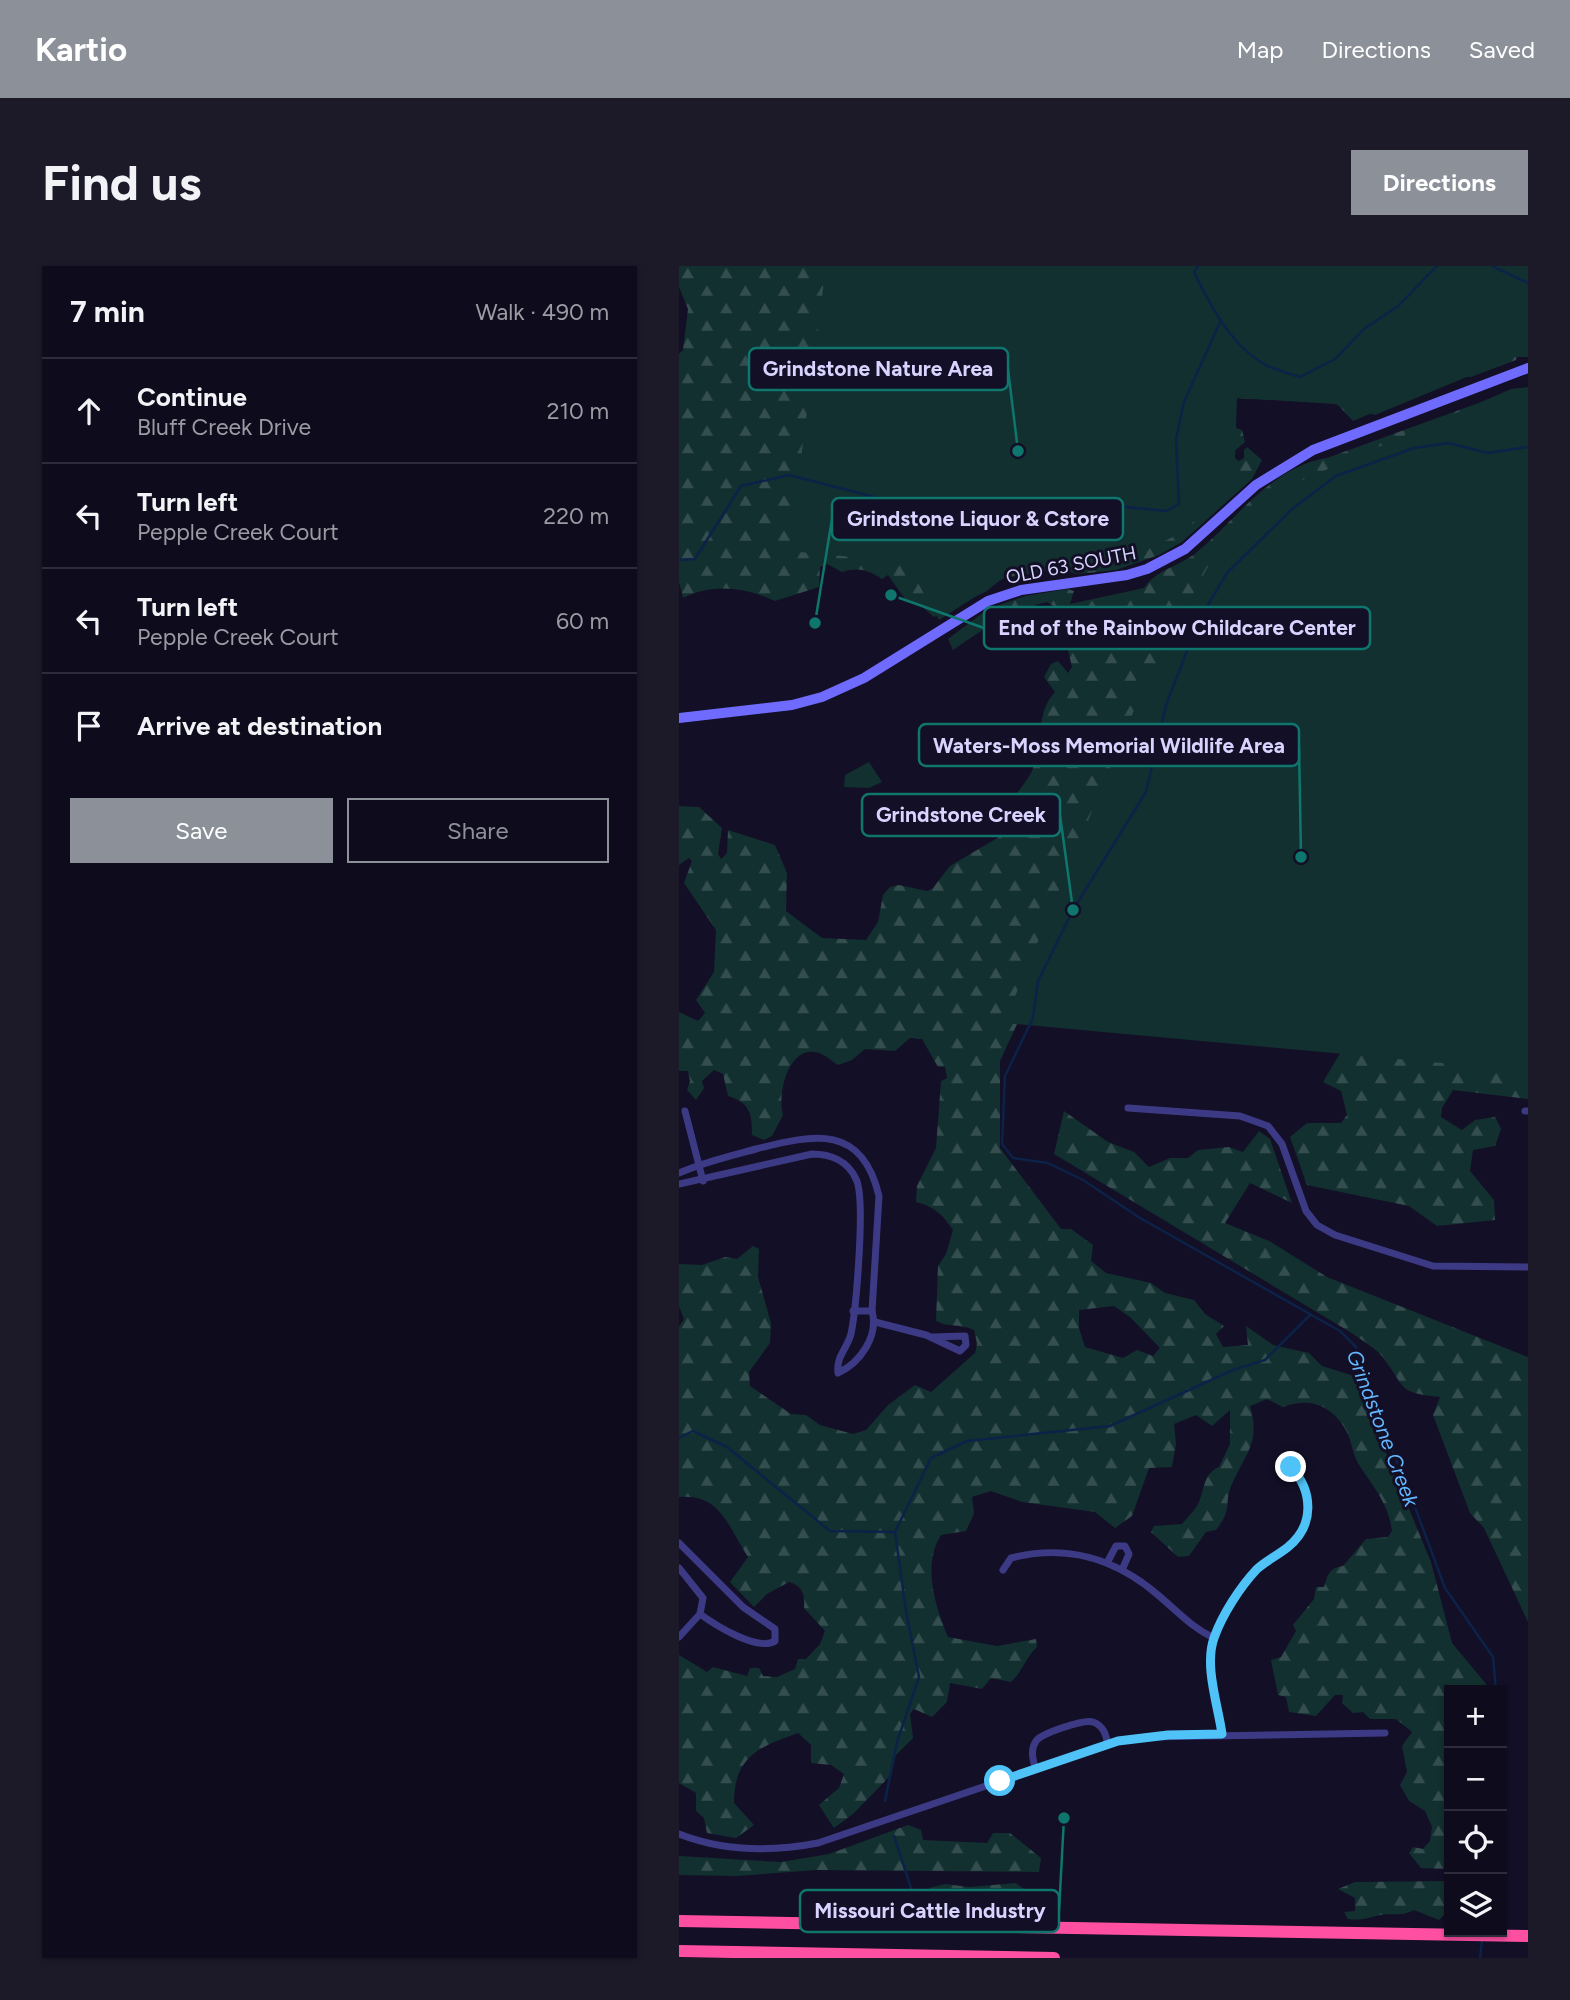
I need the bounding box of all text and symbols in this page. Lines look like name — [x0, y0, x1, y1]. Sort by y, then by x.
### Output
text: Kartio — [35, 30, 127, 69]
text: Map — [1237, 35, 1283, 64]
text: Directions — [1321, 35, 1431, 64]
text: Saved — [1469, 35, 1535, 64]
button: Directions — [1351, 150, 1528, 215]
text: Find us — [42, 153, 201, 212]
text: 7 min — [70, 293, 145, 330]
text: Walk · 490 m — [475, 298, 609, 326]
callout: Grindstone Nature Area — [749, 348, 1008, 390]
text: Grindstone Nature Area — [763, 356, 993, 381]
text: Continue — [137, 381, 247, 413]
icon: ahead — [70, 392, 108, 430]
text: 210 m — [547, 397, 609, 425]
text: Bluff Creek Drive — [137, 413, 311, 441]
text: Turn left — [137, 486, 238, 518]
icon: left — [70, 497, 108, 535]
callout: Grindstone Liquor & Cstore — [832, 498, 1123, 540]
text: 220 m — [543, 502, 609, 530]
text: Grindstone Liquor & Cstore — [847, 506, 1109, 531]
text: Pepple Creek Court — [137, 518, 339, 546]
street label: OLD 63 SOUTH — [1004, 541, 1138, 589]
text: Turn left — [137, 591, 238, 623]
icon: left — [70, 602, 108, 640]
text: 60 m — [556, 607, 609, 635]
callout: End of the Rainbow Childcare Center — [984, 607, 1370, 649]
text: End of the Rainbow Childcare Center — [998, 615, 1356, 640]
text: Pepple Creek Court — [137, 623, 339, 651]
icon: arrive — [70, 707, 108, 745]
text: Arrive at destination — [137, 710, 382, 742]
callout: Waters-Moss Memorial Wildlife Area — [919, 724, 1299, 766]
text: Waters-Moss Memorial Wildlife Area — [933, 733, 1285, 758]
callout: Grindstone Creek — [862, 794, 1060, 836]
button: Save — [70, 798, 333, 863]
button: Share — [347, 798, 609, 863]
text: Grindstone Creek — [876, 802, 1047, 827]
water label: Grindstone Creek — [1342, 1346, 1425, 1511]
route end — [1275, 1451, 1306, 1482]
map controls — [1444, 1685, 1507, 1937]
button: + — [1444, 1685, 1507, 1748]
button: − — [1444, 1748, 1507, 1811]
route start — [984, 1765, 1015, 1796]
button: locate — [1444, 1811, 1507, 1874]
button: layers — [1444, 1874, 1507, 1937]
callout: Missouri Cattle Industry — [800, 1890, 1059, 1932]
text: Missouri Cattle Industry — [814, 1898, 1047, 1923]

